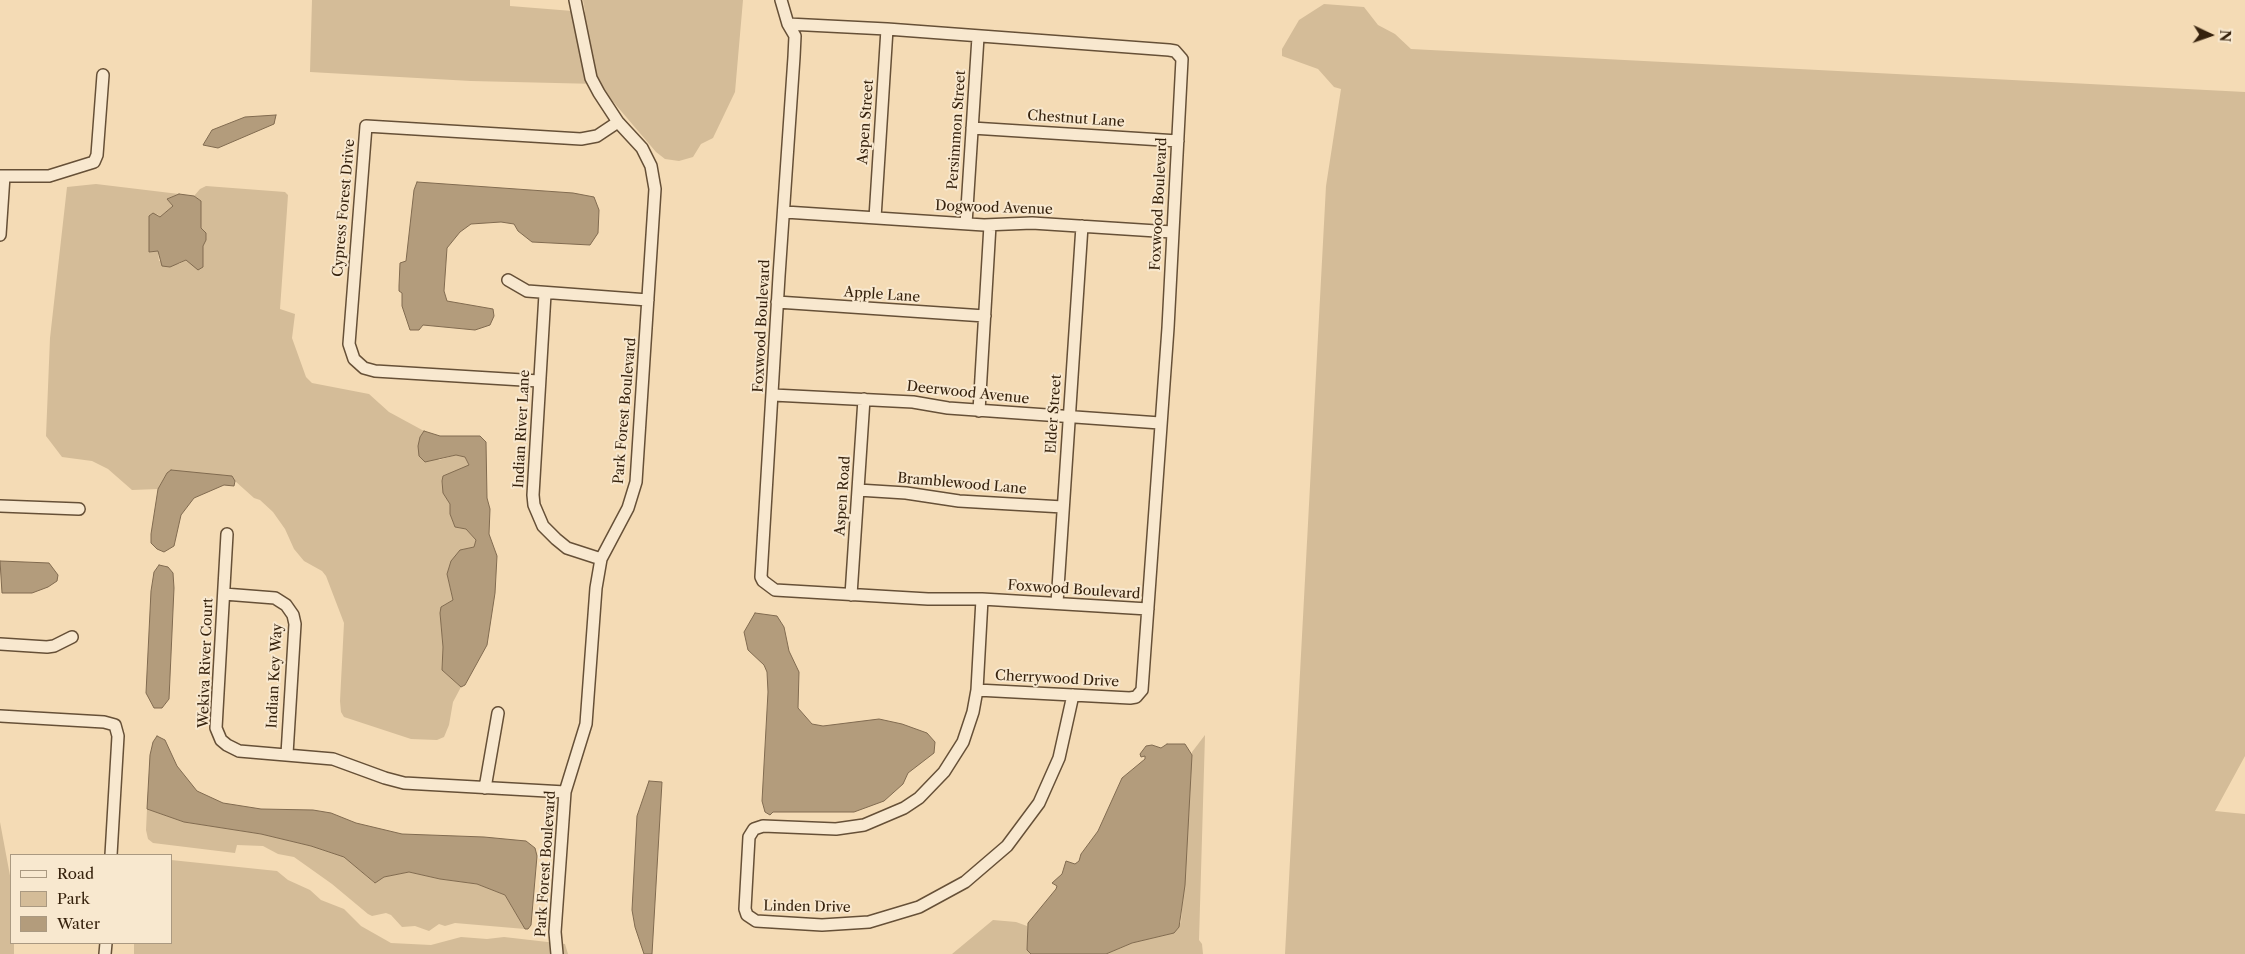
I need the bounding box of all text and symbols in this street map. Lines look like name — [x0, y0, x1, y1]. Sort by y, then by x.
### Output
north arrow — [2185, 10, 2235, 60]
text: N — [2216, 29, 2234, 42]
street label: Persimmon Street — [944, 70, 970, 190]
street label: Aspen Street — [855, 79, 877, 165]
street label: Chestnut Lane — [1027, 107, 1125, 131]
street label: Foxwood Boulevard — [1147, 137, 1171, 271]
street label: Cypress Forest Drive — [330, 138, 358, 278]
street label: Dogwood Avenue — [935, 198, 1053, 218]
street label: Foxwood Boulevard — [750, 259, 774, 393]
street label: Apple Lane — [843, 284, 921, 306]
street label: Park Forest Boulevard — [610, 337, 640, 485]
street label: Indian River Lane — [511, 369, 533, 489]
street label: Elder Street — [1043, 374, 1065, 454]
street label: Deerwood Avenue — [906, 378, 1030, 408]
street label: Aspen Road — [832, 455, 854, 537]
street label: Bramblewood Lane — [897, 470, 1027, 498]
street label: Foxwood Boulevard — [1007, 577, 1141, 603]
street label: Wekiva River Court — [195, 598, 217, 728]
street label: Indian Key Way — [264, 623, 286, 729]
street label: Cherrywood Drive — [995, 667, 1119, 691]
street label: Park Forest Boulevard — [532, 790, 560, 938]
legend — [10, 854, 172, 944]
text: Road — [57, 864, 94, 883]
text: Park — [57, 889, 90, 908]
street label: Linden Drive — [763, 898, 851, 916]
text: Water — [57, 914, 100, 933]

